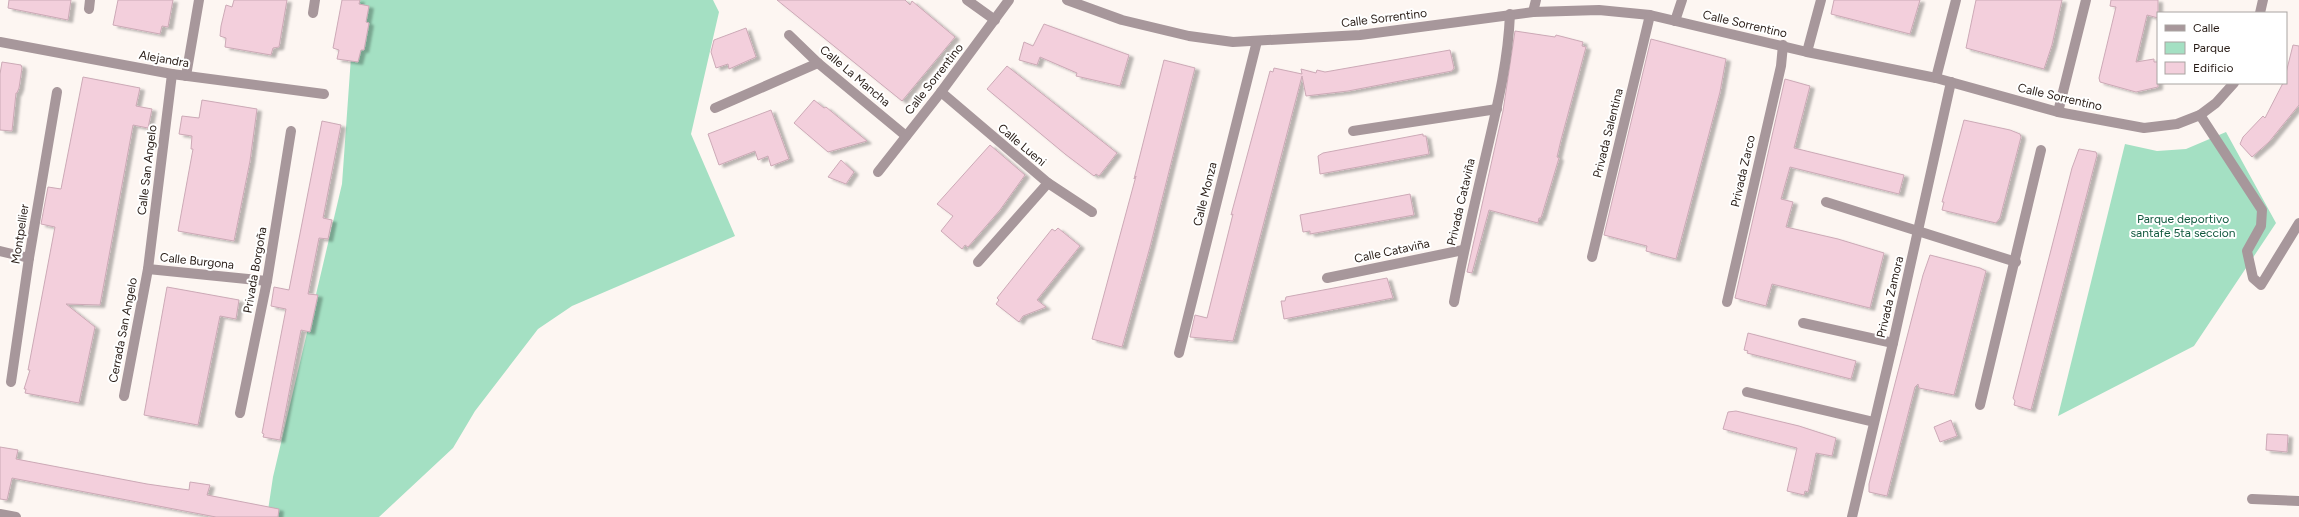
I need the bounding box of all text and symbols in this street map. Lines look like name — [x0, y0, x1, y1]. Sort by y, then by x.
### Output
street label: Calle Sorrentino — [1340, 6, 1428, 30]
street label: Calle Sorrentino — [1701, 7, 1789, 41]
legend — [2157, 12, 2287, 84]
text: Calle — [2193, 21, 2220, 35]
street label: Calle Sorrentino — [902, 41, 966, 117]
text: Parque — [2193, 41, 2231, 55]
street label: Calle La Mancha — [817, 43, 893, 109]
street label: Alejandra — [138, 48, 190, 70]
text: Edificio — [2193, 61, 2233, 75]
street label: Calle Sorrentino — [2016, 80, 2104, 114]
street label: Privada Salentina — [1590, 87, 1626, 179]
street label: Calle Lueni — [995, 121, 1049, 169]
street label: Calle San Angelo — [135, 124, 159, 216]
street label: Privada Zarco — [1728, 134, 1758, 208]
street label: Privada Cataviña — [1444, 157, 1478, 247]
street label: Calle Monza — [1190, 161, 1220, 227]
street label: Montpellier — [8, 203, 32, 265]
park label: Parque deportivo santafe 5ta seccion — [2131, 212, 2236, 240]
street label: Privada Borgoña — [241, 226, 269, 314]
street label: Calle Cataviña — [1353, 236, 1431, 266]
street label: Calle Burgona — [159, 250, 235, 272]
street label: Privada Zamora — [1874, 255, 1906, 339]
street label: Cerrada San Angelo — [106, 276, 140, 384]

